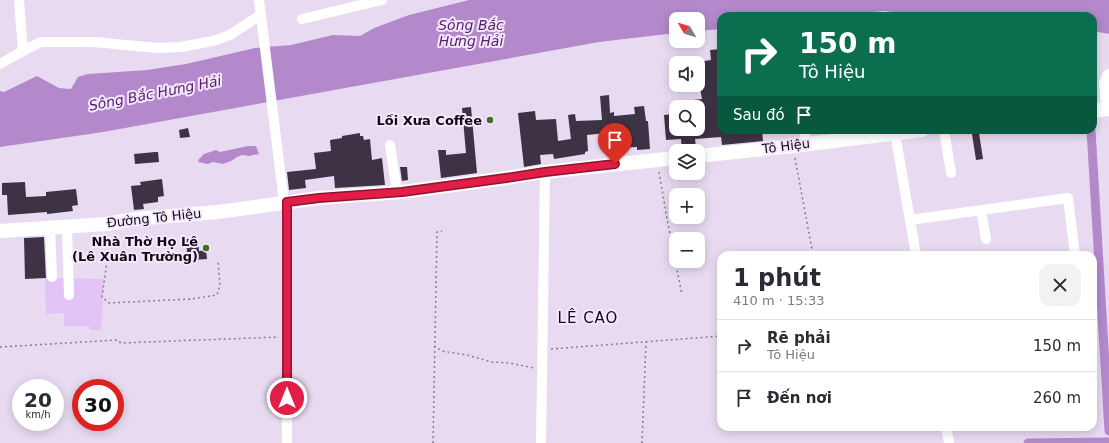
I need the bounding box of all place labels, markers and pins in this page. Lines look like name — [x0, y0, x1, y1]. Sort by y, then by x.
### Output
place label: Lối Xưa Coffee — [377, 113, 482, 128]
marker: Lối Xưa Coffee — [485, 115, 495, 125]
pin — [598, 123, 632, 164]
place label: Nhà Thờ Họ Lê (Lê Xuân Trường) — [72, 234, 198, 264]
marker: Nhà Thờ Họ Lê (Lê Xuân Trường) — [201, 243, 211, 253]

